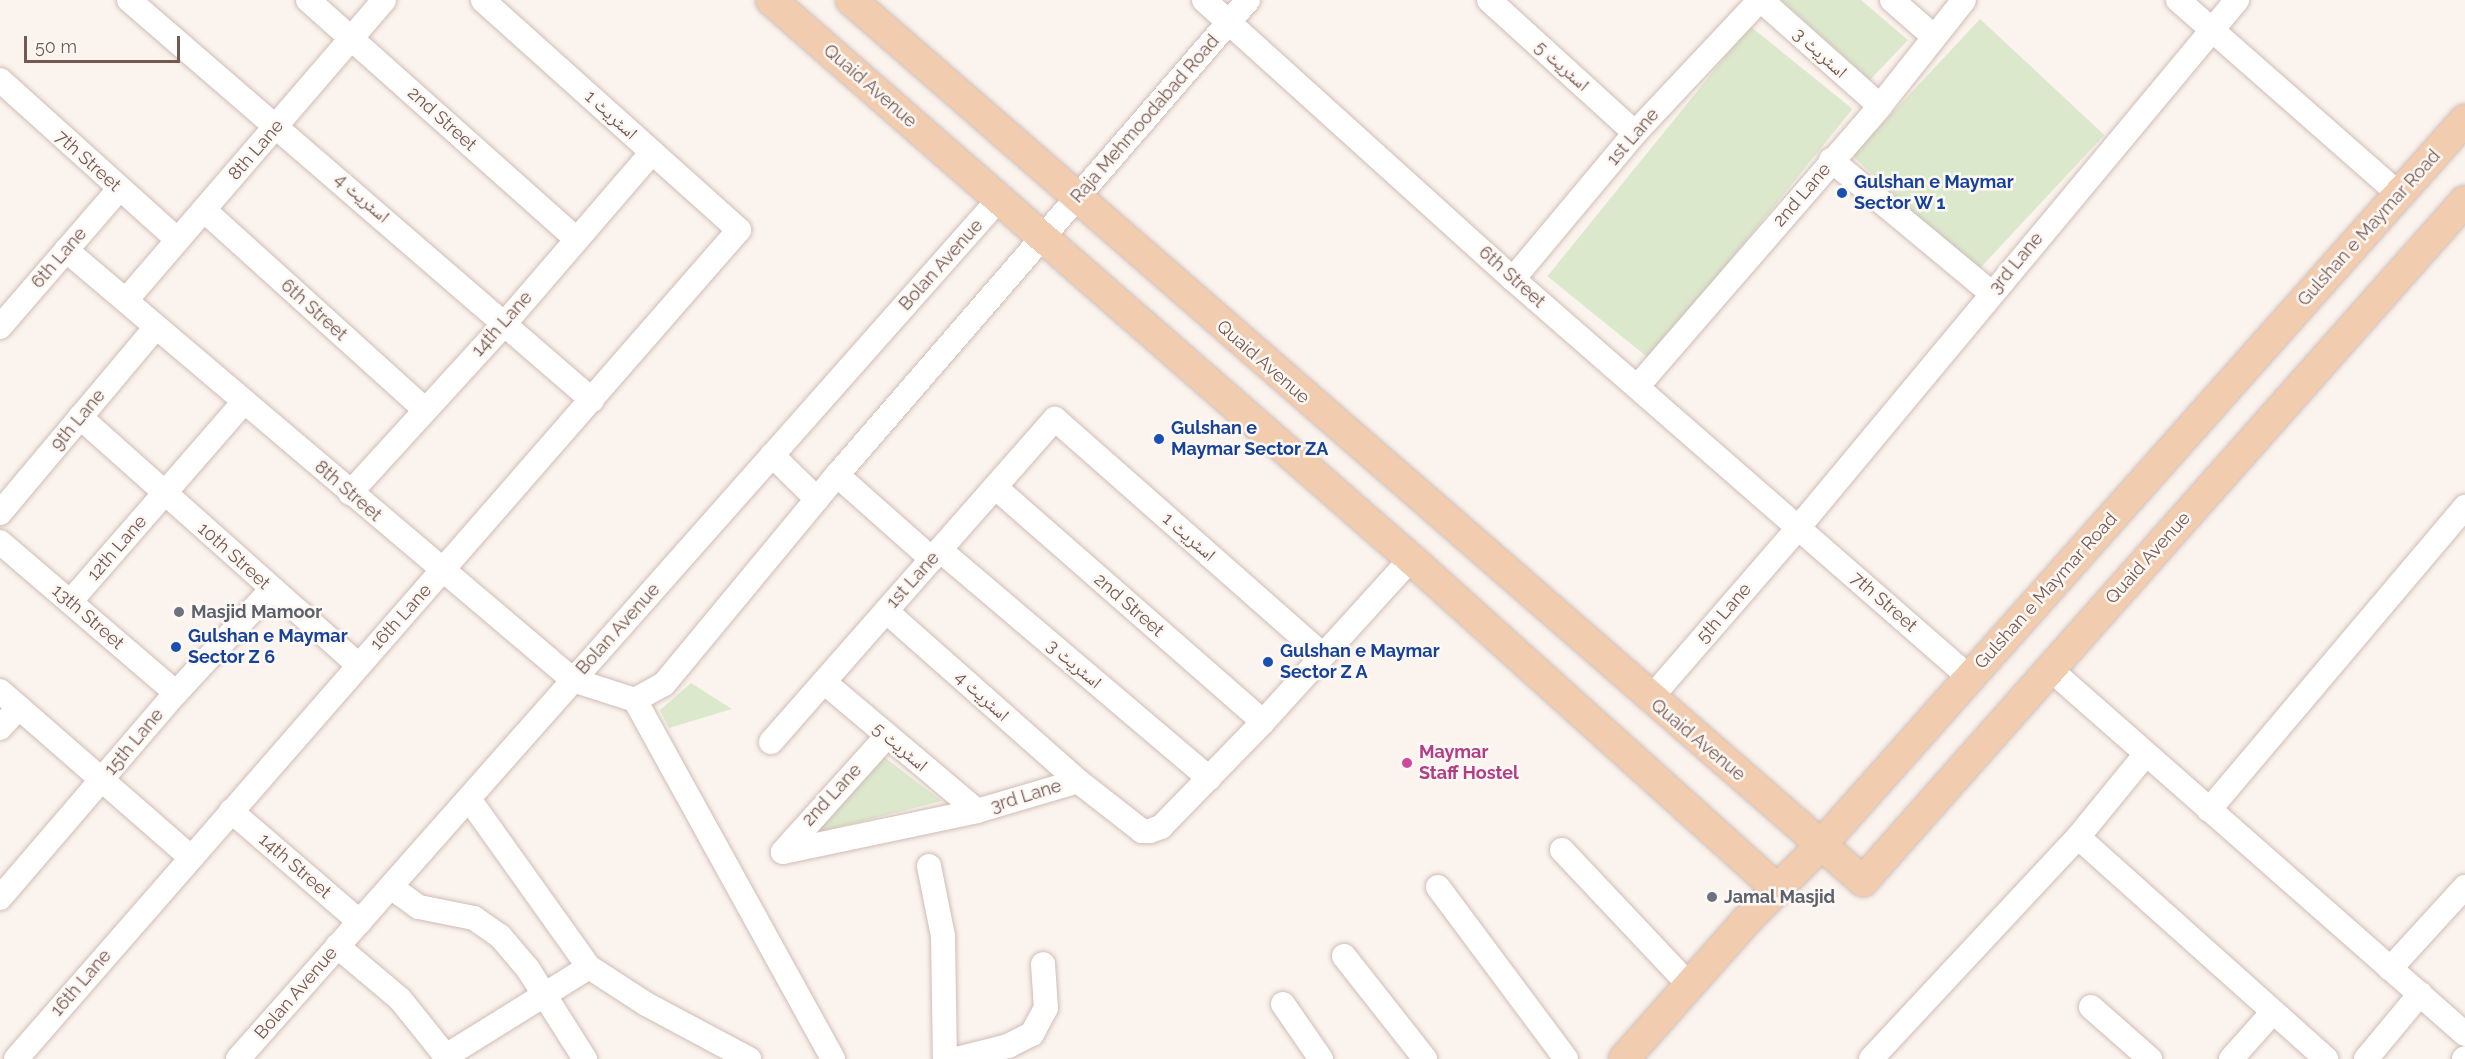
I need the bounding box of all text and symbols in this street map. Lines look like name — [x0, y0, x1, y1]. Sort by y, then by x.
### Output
street label: اسٹریٹ 3 — [1789, 23, 1851, 83]
scale bar — [27, 24, 183, 62]
street label: Raja Mehmoodabad Road — [1066, 31, 1224, 207]
text: 50 m — [35, 36, 77, 57]
street label: اسٹریٹ 5 — [1531, 36, 1593, 96]
street label: Quaid Avenue — [819, 40, 921, 132]
street label: 2nd Street — [403, 82, 481, 156]
street label: اسٹریٹ 1 — [580, 86, 642, 144]
street label: 1st Lane — [1602, 104, 1664, 170]
street label: 8th Lane — [224, 115, 288, 185]
street label: 7th Street — [51, 126, 125, 196]
street label: Gulshan e Maymar Road — [2293, 145, 2445, 311]
street label: 2nd Lane — [1769, 159, 1835, 231]
street label: اسٹریٹ 4 — [330, 168, 394, 228]
place label: Gulshan e Maymar Sector W 1 — [1854, 172, 2014, 214]
marker: Gulshan e Maymar Sector W 1 — [1835, 186, 1849, 200]
street label: Bolan Avenue — [894, 215, 988, 315]
street label: 6th Lane — [27, 223, 91, 293]
street label: 3rd Lane — [1984, 228, 2048, 298]
street label: 6th Street — [1474, 242, 1550, 312]
street label: 6th Street — [276, 275, 352, 345]
street label: 14th Lane — [467, 287, 537, 361]
street label: Quaid Avenue — [1212, 316, 1314, 408]
street label: 9th Lane — [46, 385, 110, 455]
place label: Gulshan e Maymar Sector ZA — [1171, 418, 1329, 460]
marker: Gulshan e Maymar Sector ZA — [1152, 432, 1166, 446]
street label: 8th Street — [310, 456, 386, 526]
street label: Quaid Avenue — [2101, 507, 2195, 609]
street label: اسٹریٹ 1 — [1158, 508, 1220, 566]
street label: Gulshan e Maymar Road — [1970, 508, 2122, 674]
street label: 12th Lane — [83, 511, 151, 585]
street label: 10th Street — [193, 518, 275, 594]
street label: 1st Lane — [882, 547, 944, 613]
street label: 7th Street — [1846, 567, 1922, 637]
street label: 2nd Street — [1090, 569, 1168, 641]
street label: Bolan Avenue — [571, 579, 665, 679]
street label: 5th Lane — [1692, 579, 1756, 647]
street label: 13th Street — [48, 580, 128, 654]
street label: 16th Lane — [366, 580, 436, 654]
place label: Masjid Mamoor — [191, 601, 322, 623]
marker: Masjid Mamoor — [172, 605, 186, 619]
place label: Gulshan e Maymar Sector Z 6 — [188, 626, 348, 668]
street label: اسٹریٹ 3 — [1042, 635, 1106, 693]
marker: Gulshan e Maymar Sector Z 6 — [169, 640, 183, 654]
place label: Gulshan e Maymar Sector Z A — [1280, 641, 1440, 684]
marker: Gulshan e Maymar Sector Z A — [1261, 655, 1275, 669]
street label: اسٹریٹ 4 — [951, 666, 1013, 726]
street label: Quaid Avenue — [1646, 694, 1750, 786]
street label: 15th Lane — [100, 704, 168, 780]
street label: اسٹریٹ 5 — [868, 718, 932, 776]
place label: Maymar Staff Hostel — [1419, 742, 1519, 784]
marker: Maymar Staff Hostel — [1400, 756, 1414, 770]
street label: 2nd Lane — [798, 759, 866, 831]
street label: 3rd Lane — [988, 775, 1064, 817]
street label: 14th Street — [255, 829, 335, 903]
place label: Jamal Masjid — [1724, 886, 1836, 908]
marker: Jamal Masjid — [1705, 890, 1719, 904]
street label: Bolan Avenue — [250, 942, 342, 1044]
street label: 16th Lane — [46, 945, 116, 1021]

